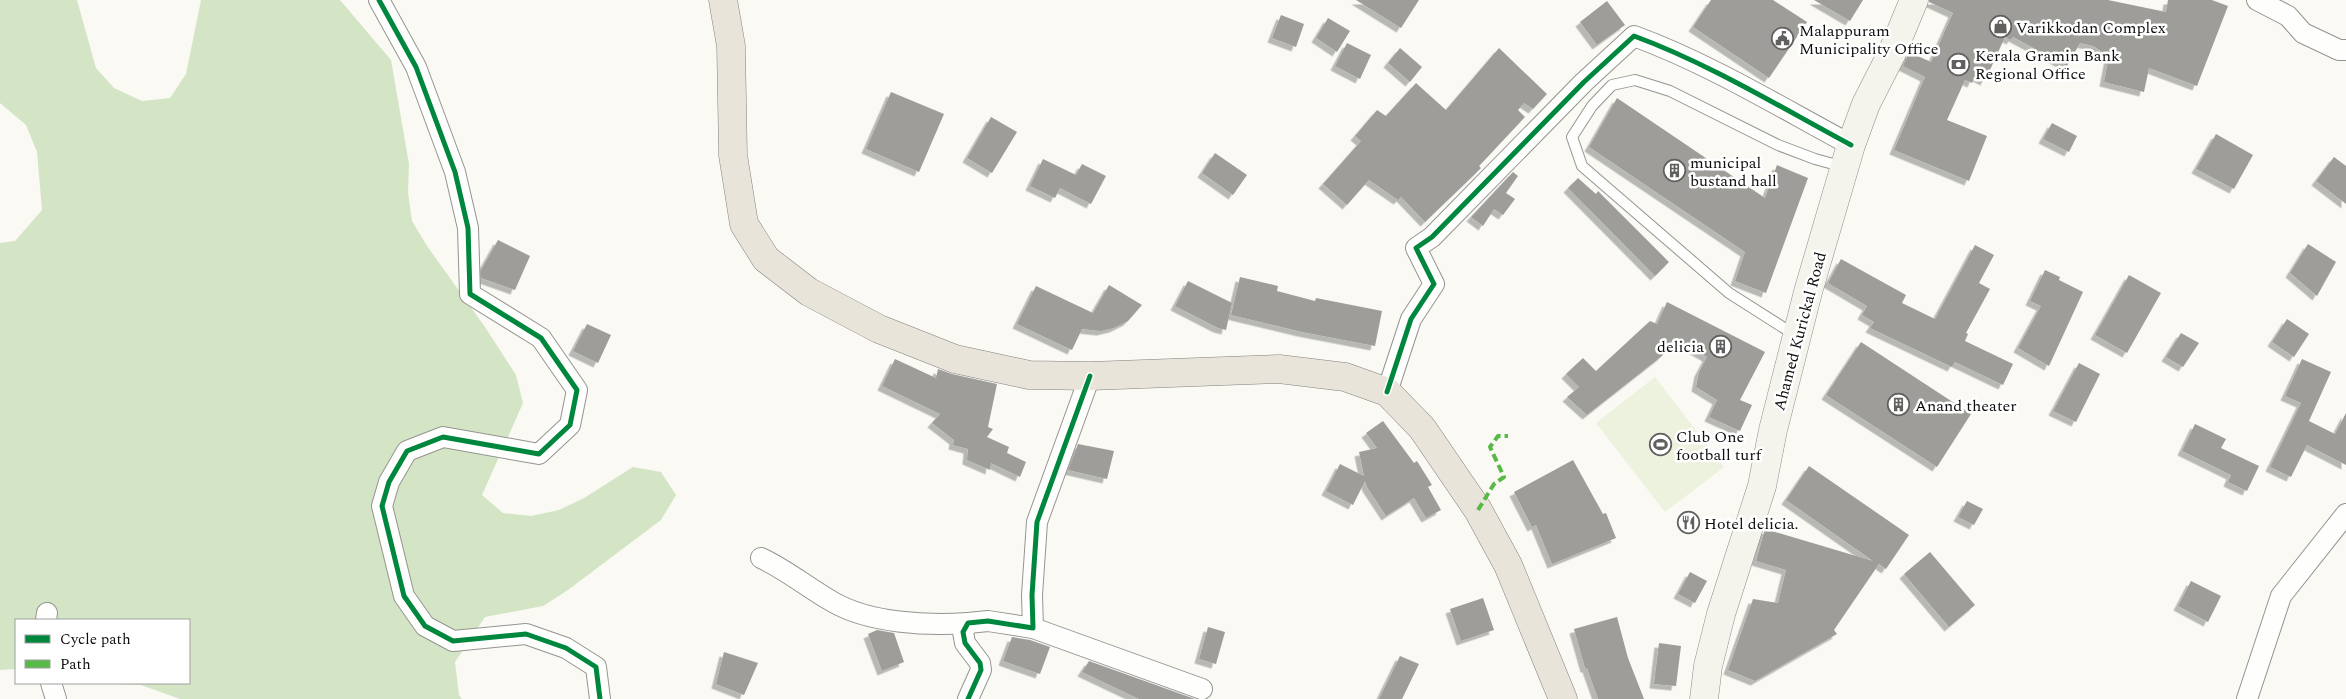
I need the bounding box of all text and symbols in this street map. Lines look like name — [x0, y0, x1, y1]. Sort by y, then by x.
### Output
shop icon: Varikkodan Complex — [1988, 15, 2012, 39]
place label: Varikkodan Complex — [2016, 16, 2166, 40]
place label: Malappuram Municipality Office — [1799, 19, 1939, 61]
public building icon: Malappuram Municipality Office — [1771, 27, 1795, 51]
place label: Kerala Gramin Bank Regional Office — [1975, 44, 2120, 86]
bank icon: Kerala Gramin Bank Regional Office — [1947, 52, 1971, 76]
place label: municipal bustand hall — [1690, 151, 1777, 193]
building icon: municipal bustand hall — [1662, 159, 1686, 183]
street label: Ahamed Kurickal Road — [1767, 249, 1833, 413]
building icon: delicia — [1708, 334, 1732, 358]
place label: delicia — [1657, 335, 1704, 359]
building icon: Anand theater — [1887, 393, 1911, 417]
place label: Anand theater — [1915, 394, 2017, 418]
place label: Club One football turf — [1676, 425, 1763, 467]
sports icon: Club One football turf — [1648, 433, 1672, 457]
restaurant icon: Hotel delicia. — [1676, 511, 1700, 535]
place label: Hotel delicia. — [1704, 512, 1799, 536]
legend — [15, 619, 190, 684]
text: Cycle path — [60, 628, 131, 651]
text: Path — [60, 653, 91, 676]

